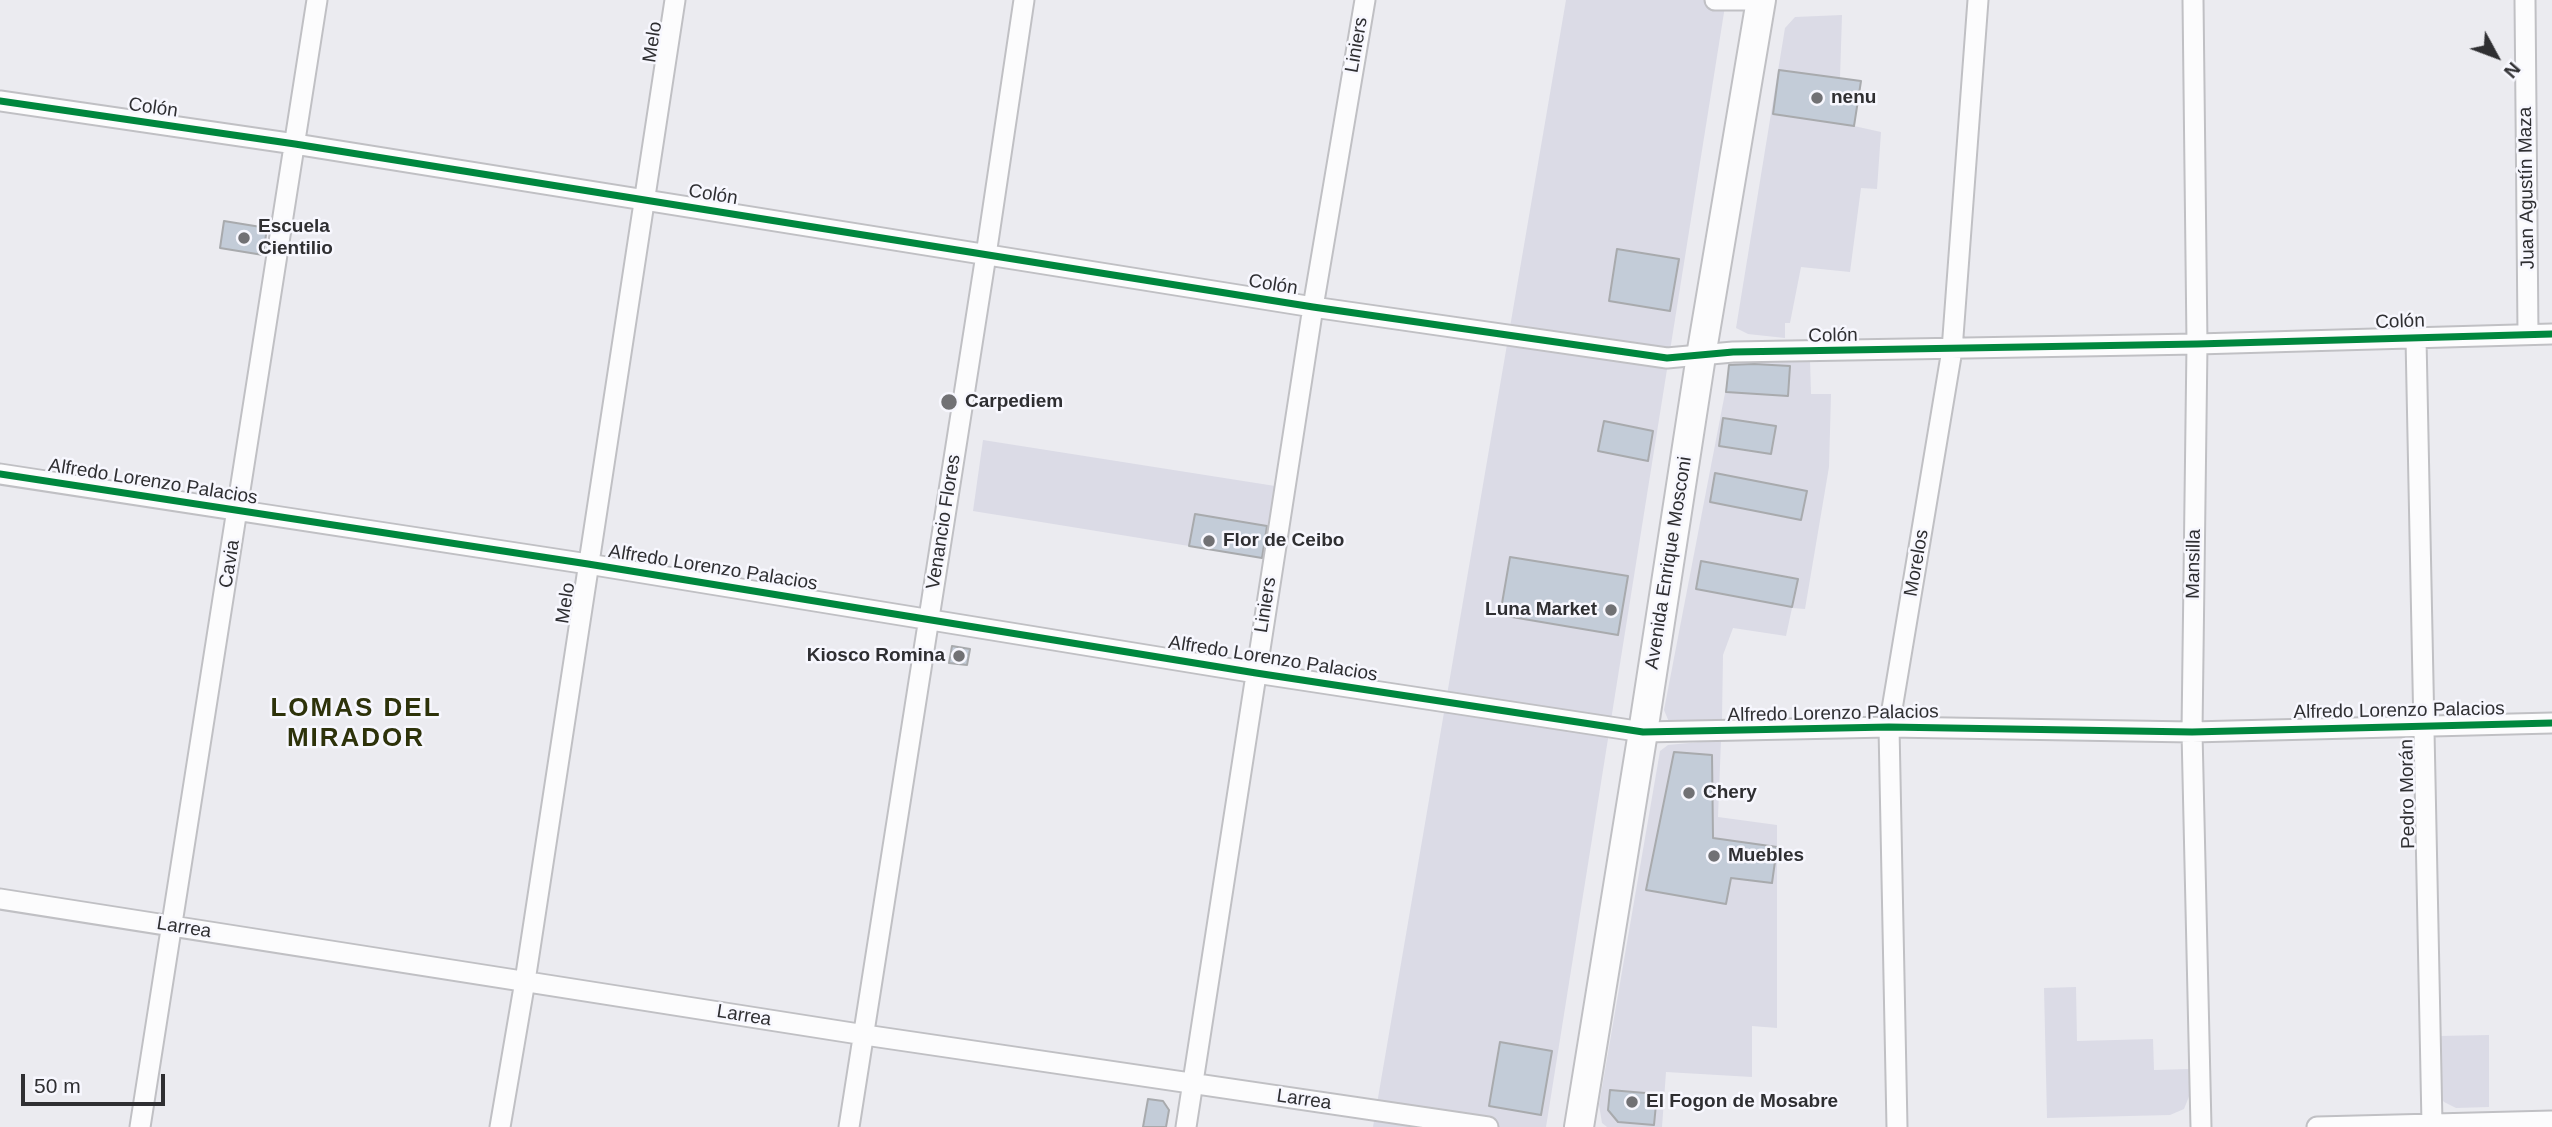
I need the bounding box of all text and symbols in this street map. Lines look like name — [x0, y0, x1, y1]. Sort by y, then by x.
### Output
street label: Liniers — [1341, 15, 1373, 75]
street label: Melo — [639, 20, 667, 64]
north arrow — [2461, 21, 2531, 91]
text: N — [2500, 58, 2525, 82]
place label: nenu — [1831, 87, 1876, 109]
marker: nenu — [1809, 90, 1825, 106]
street label: Colón — [127, 93, 179, 123]
street label: Juan Agustín Maza — [2514, 106, 2540, 270]
street label: Colón — [687, 180, 739, 210]
place label: Escuela Cientilio — [258, 216, 333, 260]
marker: Escuela Cientilio — [236, 230, 252, 246]
street label: Colón — [1247, 270, 1299, 300]
street label: Colón — [2375, 310, 2425, 334]
street label: Colón — [1808, 324, 1858, 348]
place label: Carpediem — [965, 391, 1063, 413]
marker: Carpediem — [939, 392, 959, 412]
street label: Venancio Flores — [922, 453, 966, 591]
street label: Alfredo Lorenzo Palacios — [47, 454, 259, 510]
street label: Avenida Enrique Mosconi — [1641, 455, 1697, 671]
street label: Morelos — [1900, 528, 1934, 598]
street label: Mansilla — [2182, 529, 2206, 599]
place label: Flor de Ceibo — [1223, 530, 1344, 552]
marker: Flor de Ceibo — [1201, 533, 1217, 549]
street label: Cavia — [215, 538, 245, 590]
street label: Alfredo Lorenzo Palacios — [607, 540, 819, 596]
street label: Liniers — [1250, 576, 1282, 634]
street label: Melo — [552, 581, 580, 625]
place label: Luna Market — [1485, 599, 1597, 621]
marker: Luna Market — [1603, 602, 1619, 618]
street label: Alfredo Lorenzo Palacios — [1167, 631, 1379, 687]
place label: Kiosco Romina — [807, 645, 945, 667]
marker: Kiosco Romina — [951, 648, 967, 664]
district label: LOMAS DEL MIRADOR — [272, 693, 440, 754]
street label: Alfredo Lorenzo Palacios — [2293, 698, 2505, 724]
street label: Alfredo Lorenzo Palacios — [1727, 701, 1939, 727]
street label: Pedro Morán — [2396, 739, 2420, 849]
place label: Chery — [1703, 782, 1757, 804]
marker: Chery — [1681, 785, 1697, 801]
place label: Muebles — [1728, 845, 1804, 867]
marker: Muebles — [1706, 848, 1722, 864]
street label: Larrea — [155, 912, 213, 944]
street label: Larrea — [715, 1000, 773, 1032]
scale bar — [24, 1060, 168, 1104]
text: 50 m — [34, 1074, 81, 1097]
street label: Larrea — [1275, 1085, 1333, 1115]
place label: El Fogon de Mosabre — [1646, 1091, 1838, 1113]
marker: El Fogon de Mosabre — [1624, 1094, 1640, 1110]

